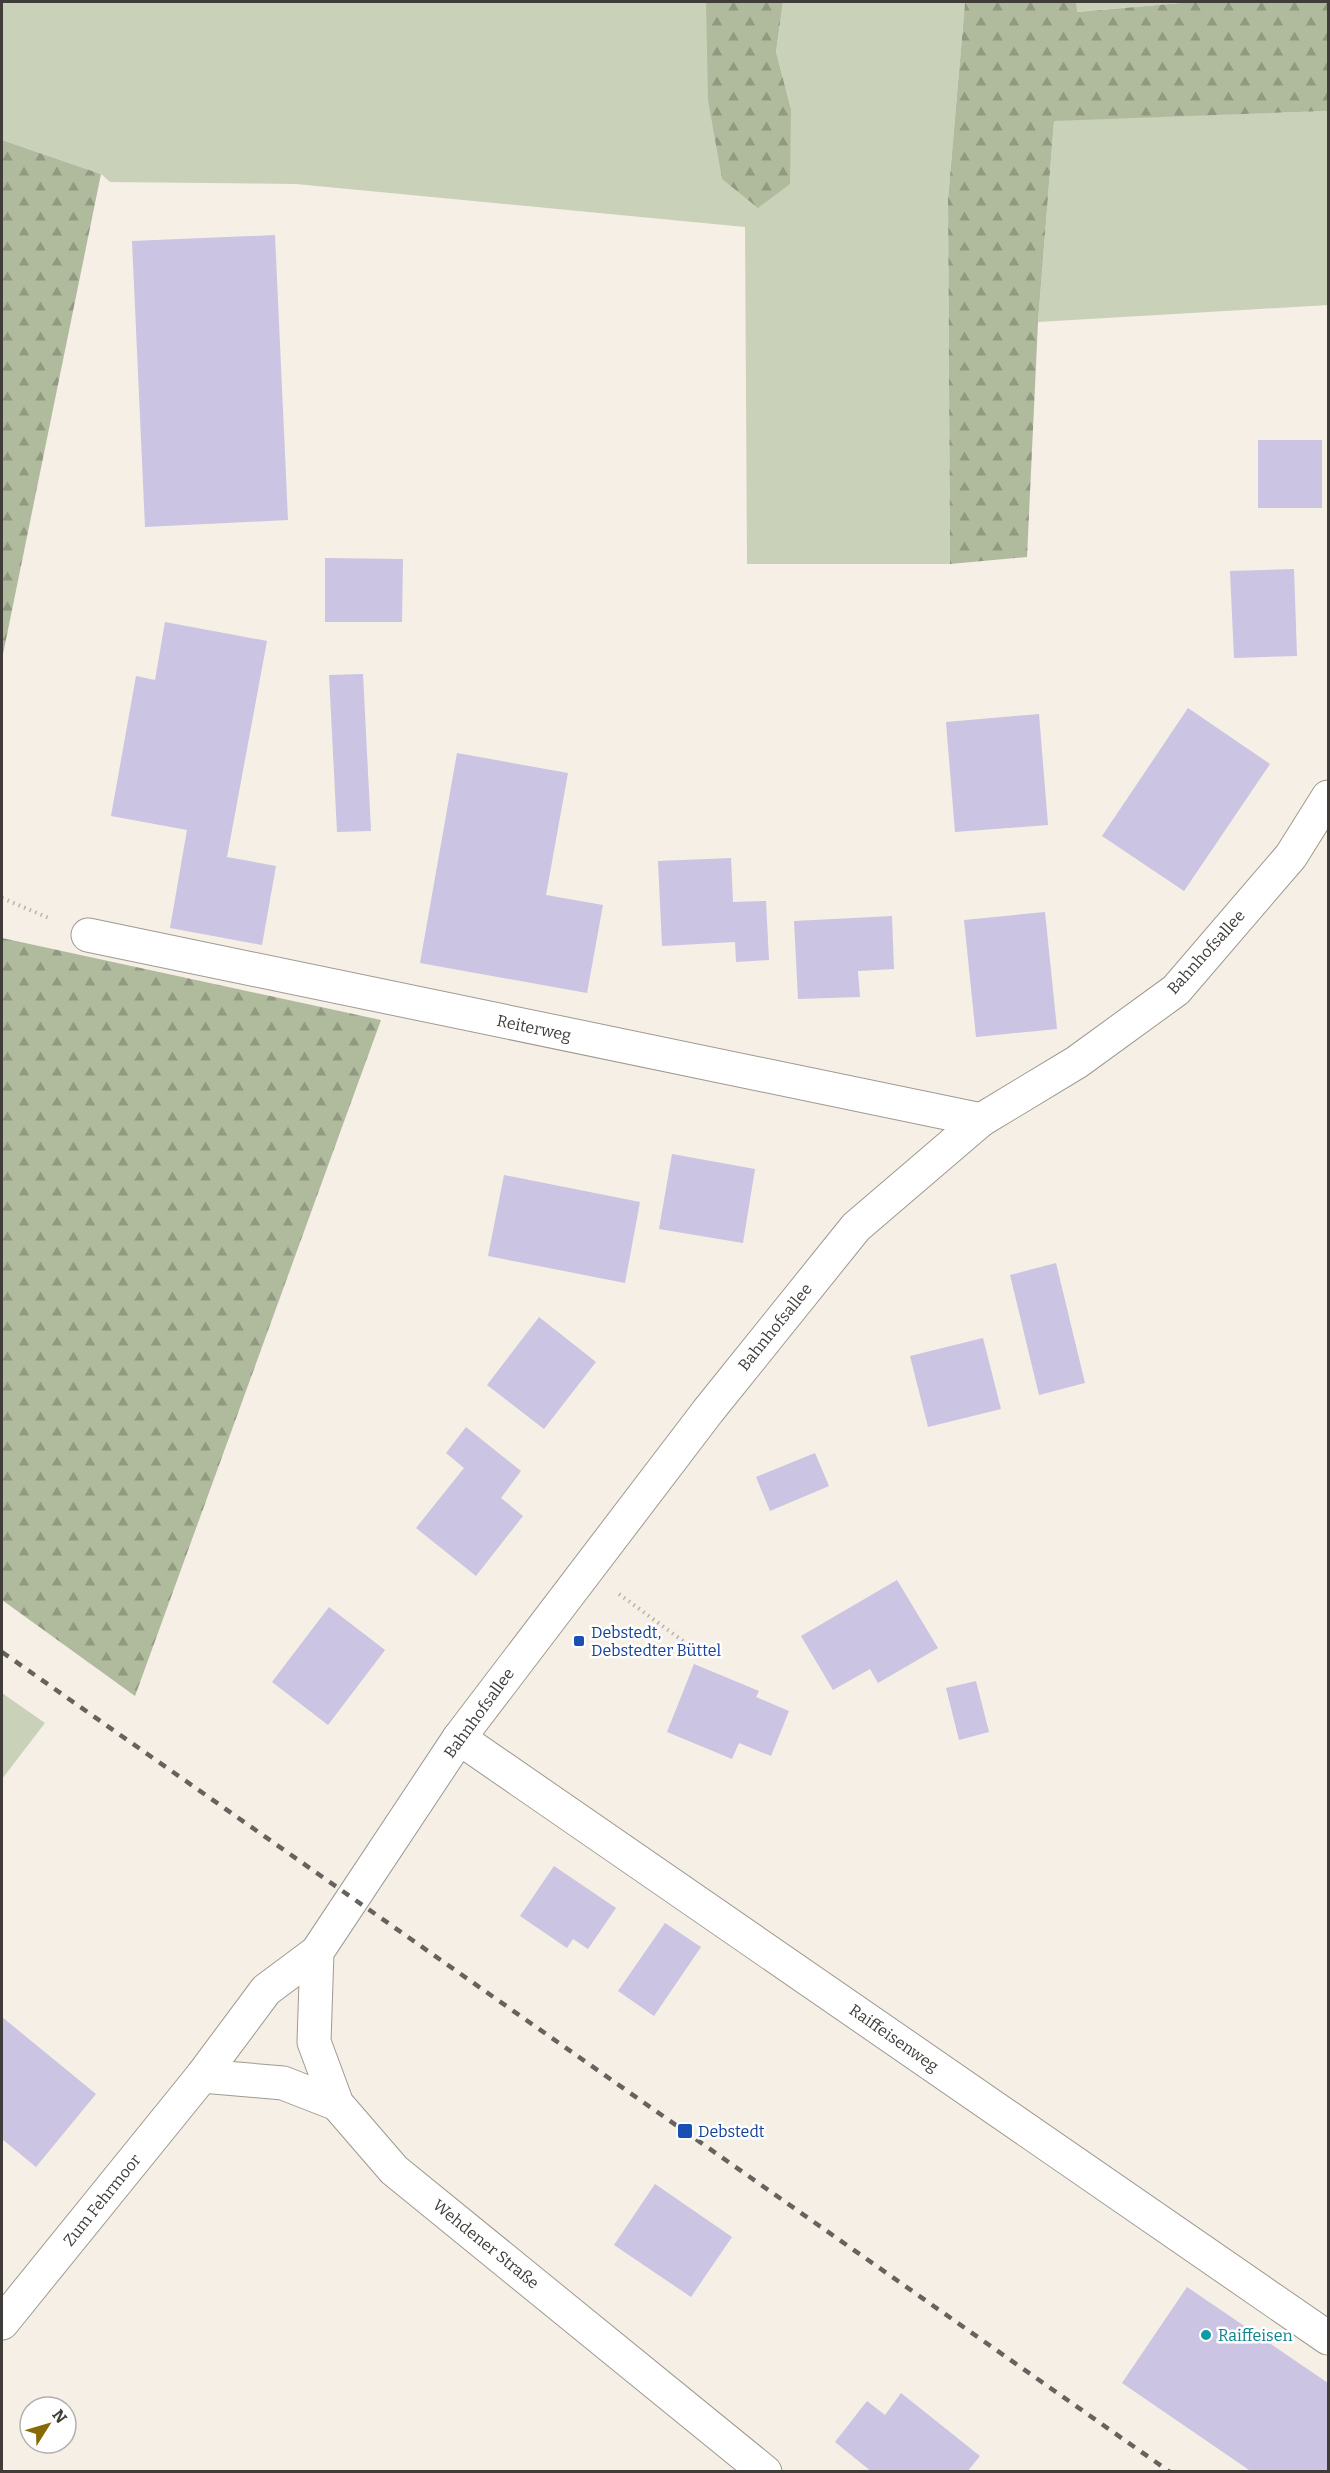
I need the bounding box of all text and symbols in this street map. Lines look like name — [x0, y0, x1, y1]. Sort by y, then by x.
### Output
street label: Bahnhofsallee — [1163, 906, 1249, 998]
street label: Reiterweg — [495, 1011, 573, 1045]
street label: Bahnhofsallee — [734, 1280, 816, 1374]
place label: Debstedt, Debstedter Büttel — [591, 1623, 722, 1660]
marker: Debstedt, Debstedter Büttel — [572, 1634, 586, 1648]
street label: Bahnhofsallee — [440, 1664, 518, 1762]
street label: Raiffeisenweg — [846, 2000, 942, 2076]
marker: Debstedt — [676, 2122, 694, 2140]
place label: Debstedt — [698, 2122, 765, 2141]
street label: Zum Fehrmoor — [59, 2150, 145, 2250]
street label: Wehdener Straße — [429, 2195, 543, 2293]
place label: Raiffeisen — [1218, 2326, 1293, 2345]
marker: Raiffeisen — [1199, 2328, 1213, 2342]
north arrow — [18, 2395, 78, 2455]
text: N — [48, 2406, 71, 2427]

